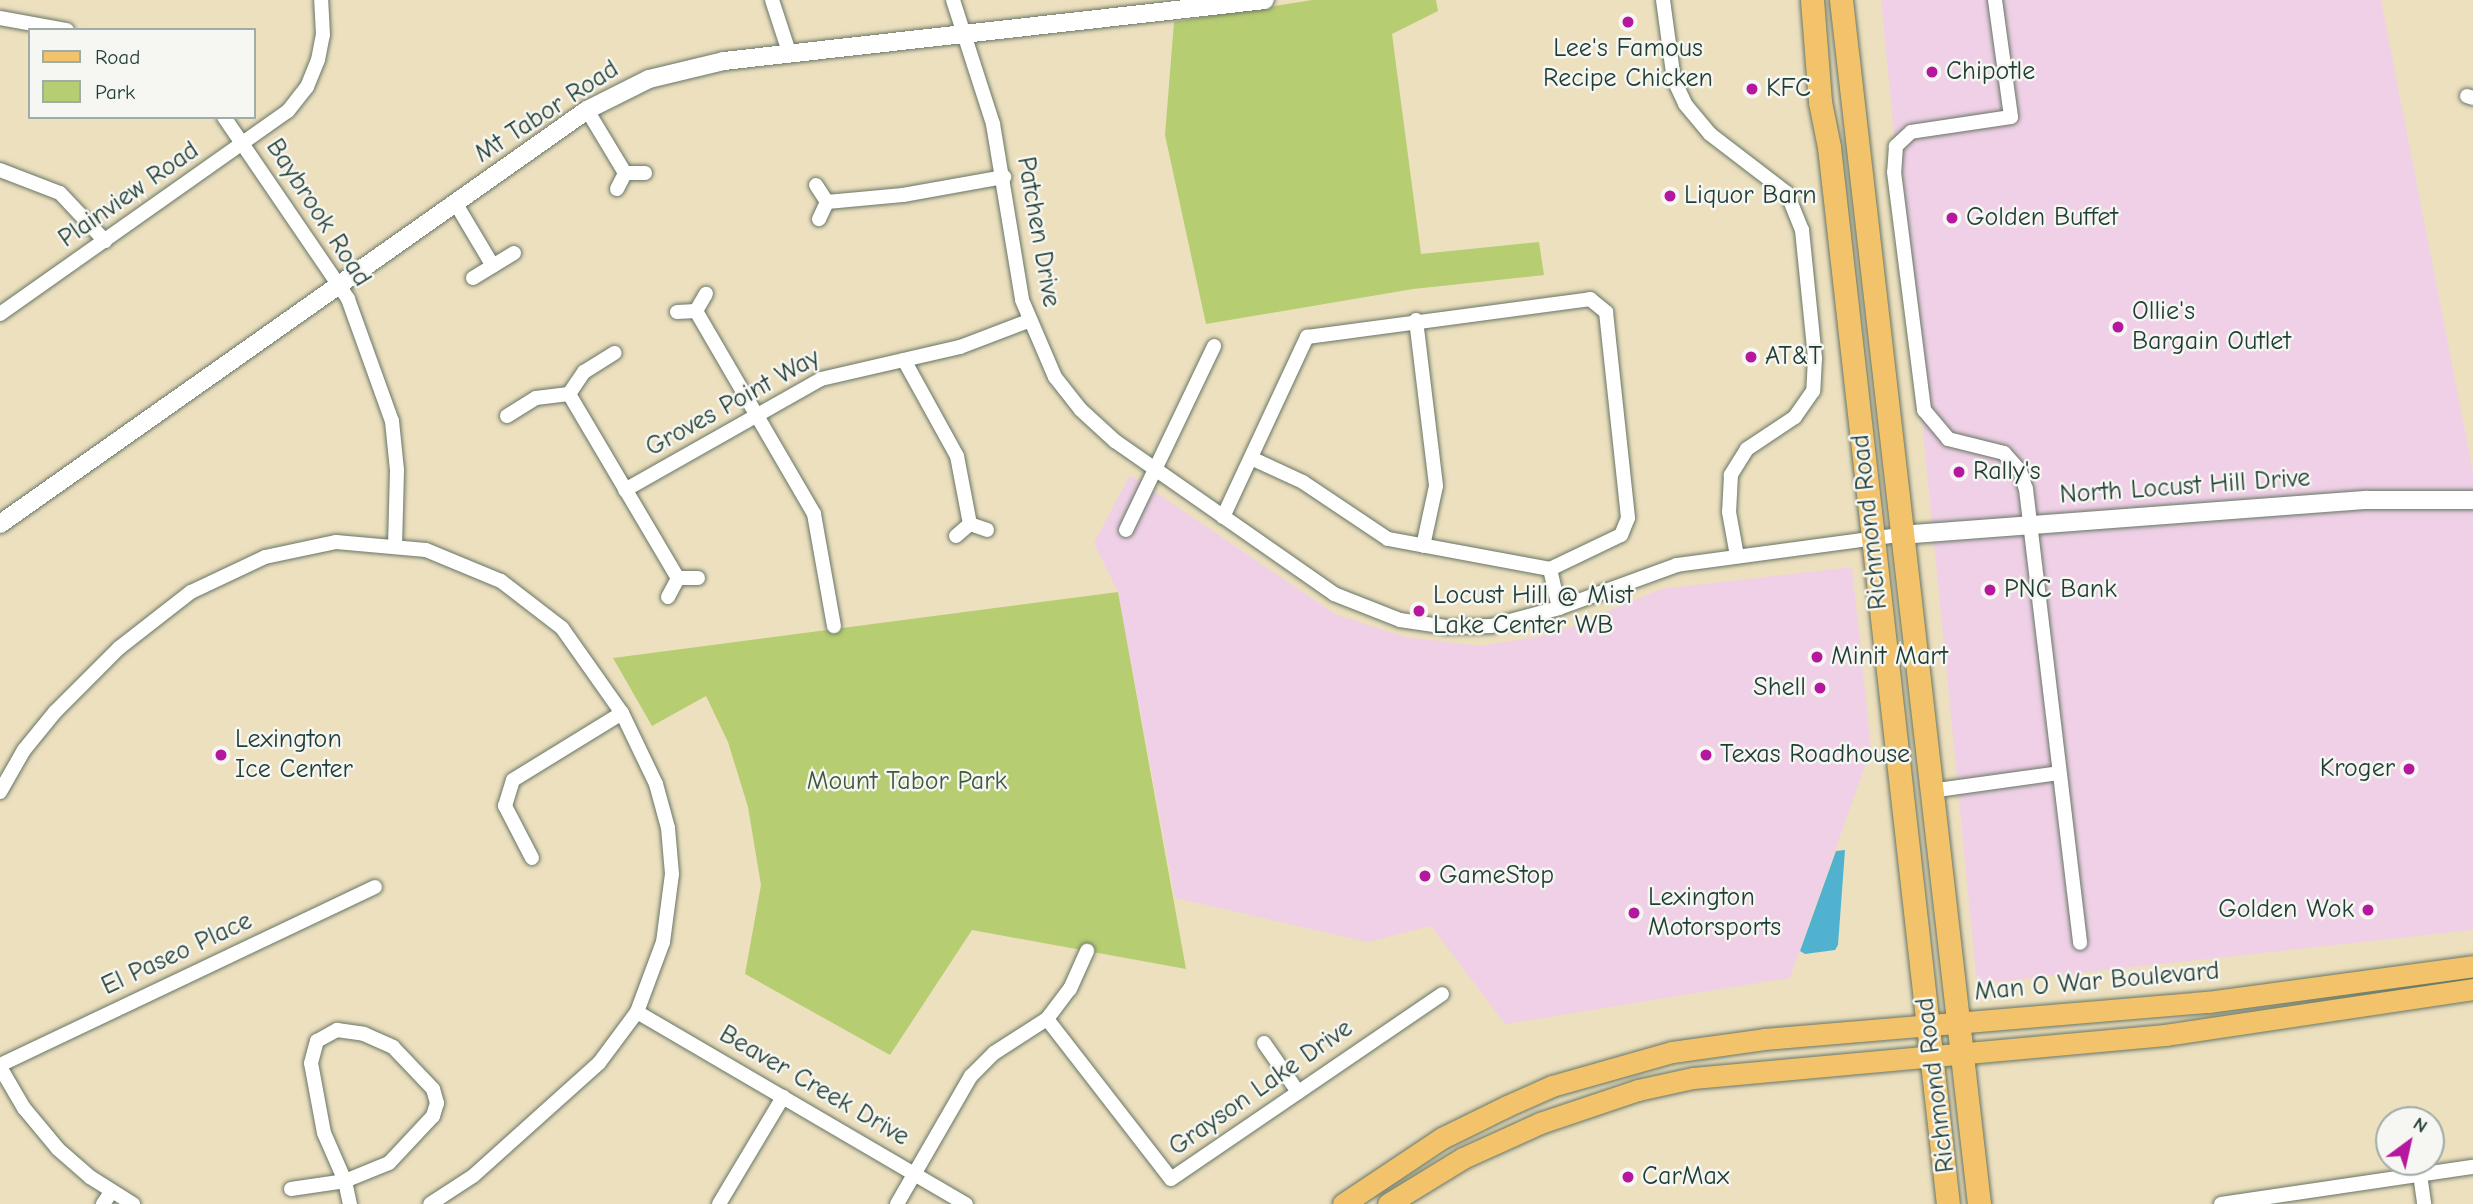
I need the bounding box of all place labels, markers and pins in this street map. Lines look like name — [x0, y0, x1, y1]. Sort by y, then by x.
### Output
marker: Lee's Famous Recipe Chicken — [1620, 14, 1636, 30]
place label: Lee's Famous Recipe Chicken — [1543, 33, 1713, 94]
place label: Chipotle — [1946, 56, 2035, 88]
marker: Chipotle — [1924, 64, 1940, 80]
place label: KFC — [1766, 73, 1811, 105]
marker: KFC — [1744, 81, 1760, 97]
place label: Liquor Barn — [1684, 180, 1817, 212]
marker: Liquor Barn — [1662, 188, 1678, 204]
place label: Golden Buffet — [1966, 202, 2118, 234]
marker: Golden Buffet — [1944, 210, 1960, 226]
place label: Ollie's Bargain Outlet — [2132, 296, 2291, 358]
marker: Ollie's Bargain Outlet — [2110, 319, 2126, 335]
place label: AT&T — [1765, 341, 1822, 373]
marker: AT&T — [1743, 349, 1759, 365]
place label: Rally's — [1973, 456, 2041, 488]
marker: Rally's — [1951, 464, 1967, 480]
place label: PNC Bank — [2004, 574, 2117, 606]
place label: Locust Hill @ Mist Lake Center WB — [1433, 580, 1633, 642]
marker: PNC Bank — [1982, 582, 1998, 598]
marker: Locust Hill @ Mist Lake Center WB — [1411, 603, 1427, 619]
place label: Minit Mart — [1831, 641, 1948, 673]
marker: Minit Mart — [1809, 649, 1825, 665]
place label: Shell — [1753, 672, 1806, 704]
marker: Shell — [1812, 680, 1828, 696]
place label: Lexington Ice Center — [235, 724, 353, 786]
place label: Texas Roadhouse — [1720, 739, 1910, 771]
marker: Lexington Ice Center — [213, 747, 229, 763]
marker: Texas Roadhouse — [1698, 747, 1714, 763]
place label: Kroger — [2320, 753, 2395, 785]
marker: Kroger — [2401, 761, 2417, 777]
place label: GameStop — [1439, 860, 1554, 892]
marker: GameStop — [1417, 868, 1433, 884]
place label: Lexington Motorsports — [1648, 882, 1781, 944]
place label: Golden Wok — [2218, 894, 2354, 926]
marker: Golden Wok — [2360, 902, 2376, 918]
marker: Lexington Motorsports — [1626, 905, 1642, 921]
place label: CarMax — [1642, 1161, 1729, 1193]
marker: CarMax — [1620, 1169, 1636, 1185]

